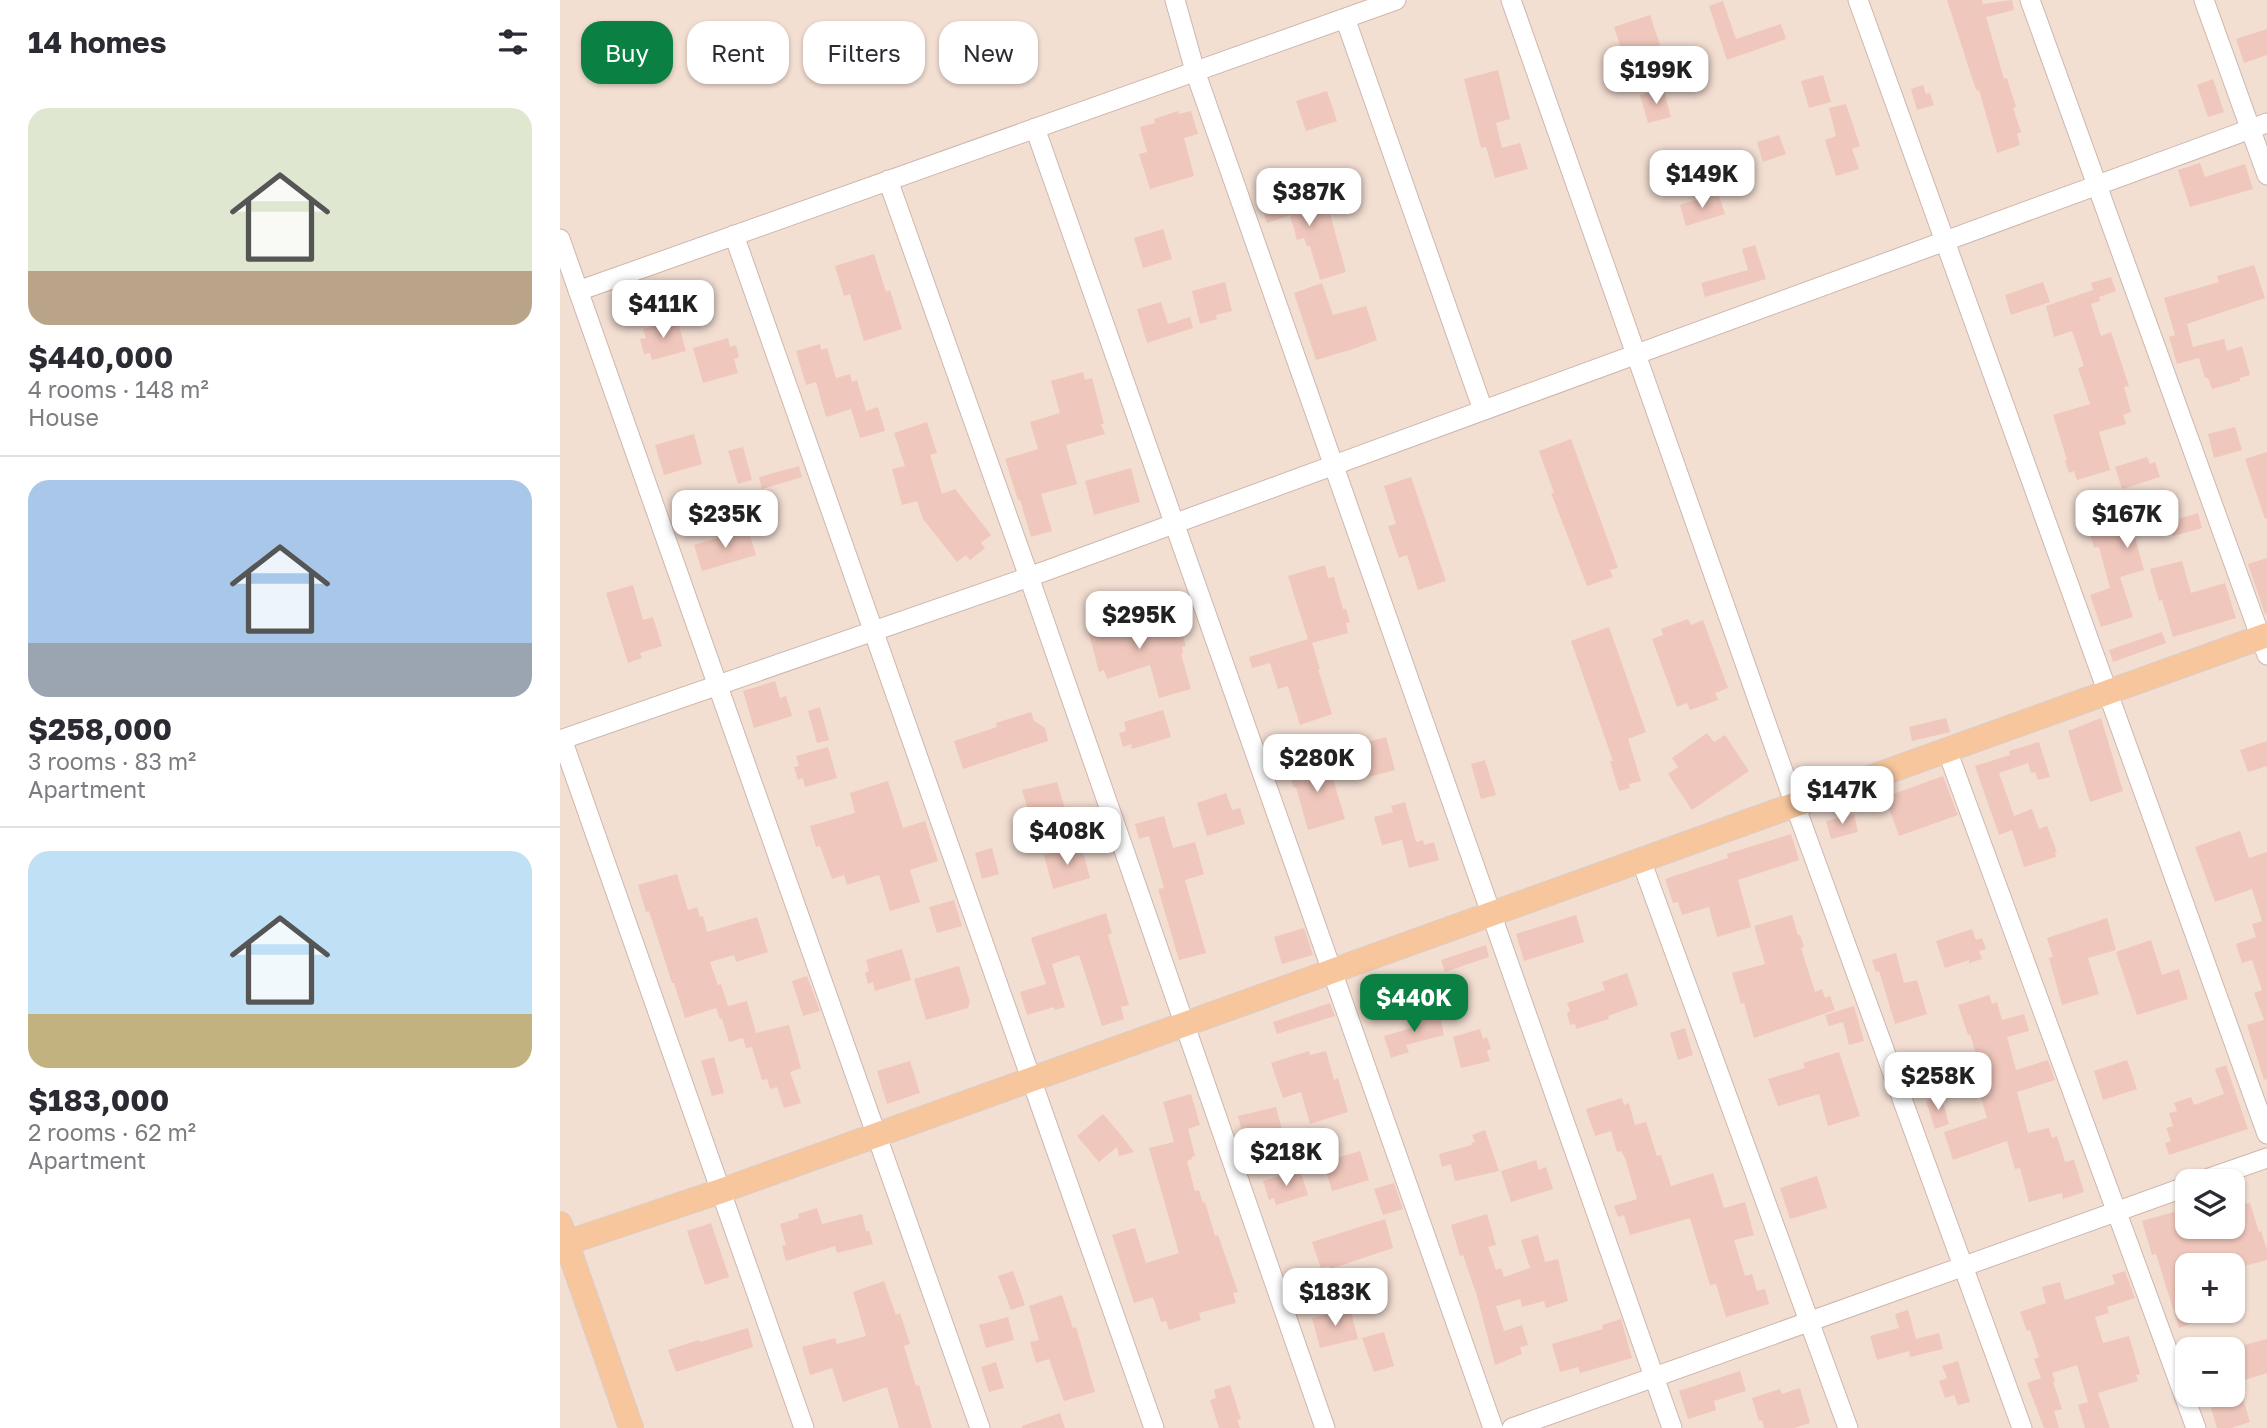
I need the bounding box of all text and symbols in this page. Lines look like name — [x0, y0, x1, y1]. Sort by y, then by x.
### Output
chip: Buy — [581, 21, 673, 84]
chip: Rent — [687, 21, 789, 84]
chip: Filters — [803, 21, 925, 84]
chip: New — [939, 21, 1038, 84]
icon: filters — [494, 23, 532, 61]
text: 14 homes — [28, 24, 167, 60]
pin: $199K — [1607, 46, 1705, 106]
text: $199K — [1619, 55, 1693, 83]
pin: $149K — [1653, 150, 1751, 210]
icon: home — [217, 154, 343, 280]
text: $149K — [1666, 159, 1738, 187]
pin: $387K — [1260, 168, 1358, 228]
text: $387K — [1272, 177, 1346, 205]
pin: $411K — [614, 280, 712, 340]
text: $411K — [628, 289, 698, 317]
text: $440,000 — [28, 339, 173, 375]
text: 4 rooms · 148 m² — [28, 375, 209, 403]
text: House — [28, 403, 99, 431]
pin: $235K — [676, 490, 774, 550]
pin: $167K — [2078, 490, 2176, 550]
text: $235K — [688, 499, 762, 527]
text: $167K — [2091, 499, 2163, 527]
icon: home — [217, 526, 343, 652]
pin: $295K — [1090, 592, 1188, 651]
text: $295K — [1102, 600, 1176, 628]
text: $258,000 — [28, 711, 172, 747]
pin: $280K — [1268, 734, 1366, 794]
text: $280K — [1279, 743, 1355, 771]
text: 3 rooms · 83 m² — [28, 747, 196, 775]
pin: $147K — [1793, 766, 1891, 826]
text: Apartment — [28, 775, 146, 803]
text: $147K — [1807, 775, 1877, 803]
pin: $408K — [1018, 808, 1116, 867]
text: $408K — [1029, 816, 1105, 844]
icon: home — [217, 897, 343, 1023]
pin: $440K — [1365, 974, 1463, 1034]
text: $440K — [1376, 983, 1452, 1011]
pin: $258K — [1889, 1052, 1987, 1112]
text: $258K — [1901, 1061, 1975, 1089]
text: $183,000 — [28, 1082, 169, 1118]
text: 2 rooms · 62 m² — [28, 1118, 196, 1146]
pin: $218K — [1237, 1128, 1335, 1188]
text: $218K — [1250, 1137, 1322, 1165]
text: Apartment — [28, 1146, 146, 1174]
map controls — [2175, 1169, 2245, 1407]
button: layers — [2175, 1169, 2245, 1239]
button: + — [2175, 1253, 2245, 1323]
pin: $183K — [1286, 1268, 1384, 1328]
text: $183K — [1299, 1277, 1371, 1305]
button: − — [2175, 1337, 2245, 1407]

